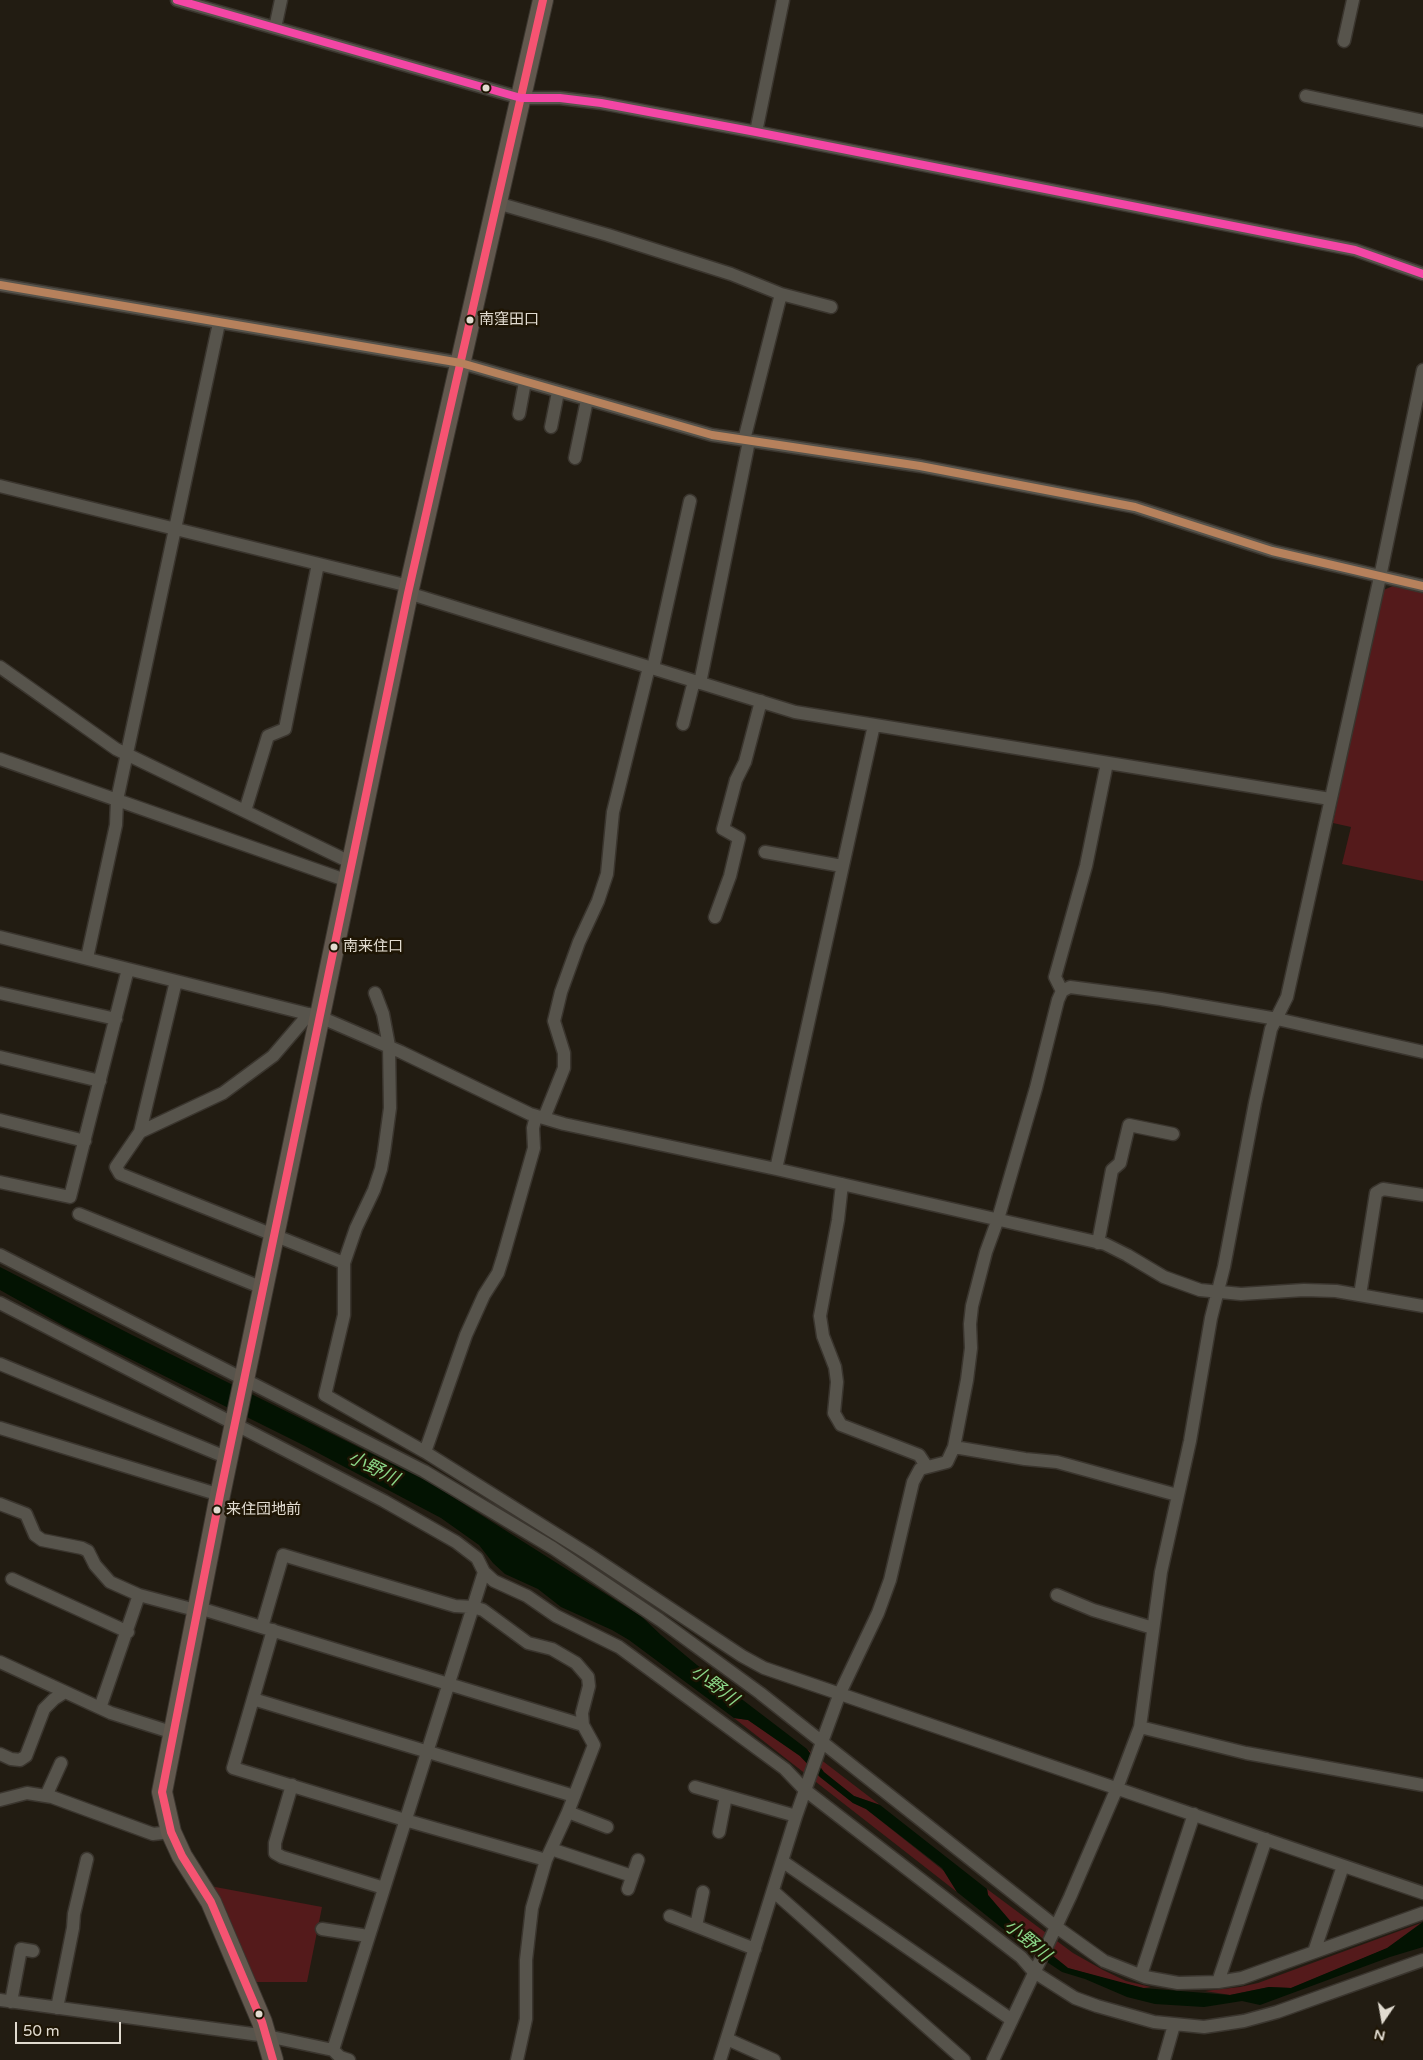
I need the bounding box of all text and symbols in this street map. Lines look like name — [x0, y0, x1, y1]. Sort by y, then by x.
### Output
unlabelled marker — [481, 83, 491, 93]
place label: 南窪田口 — [479, 311, 539, 329]
marker: 南窪田口 — [465, 315, 475, 325]
place label: 南来住口 — [343, 938, 403, 956]
marker: 南来住口 — [329, 942, 339, 952]
water label: 小野川 — [344, 1447, 402, 1491]
place label: 来住団地前 — [226, 1501, 301, 1519]
marker: 来住団地前 — [212, 1505, 222, 1515]
water label: 小野川 — [686, 1661, 742, 1711]
water label: 小野川 — [999, 1915, 1055, 1967]
north arrow — [1358, 1995, 1408, 2045]
unlabelled marker — [254, 2009, 264, 2019]
scale bar — [18, 2012, 124, 2044]
text: 50 m — [23, 2022, 60, 2040]
text: N — [1373, 2026, 1387, 2045]

